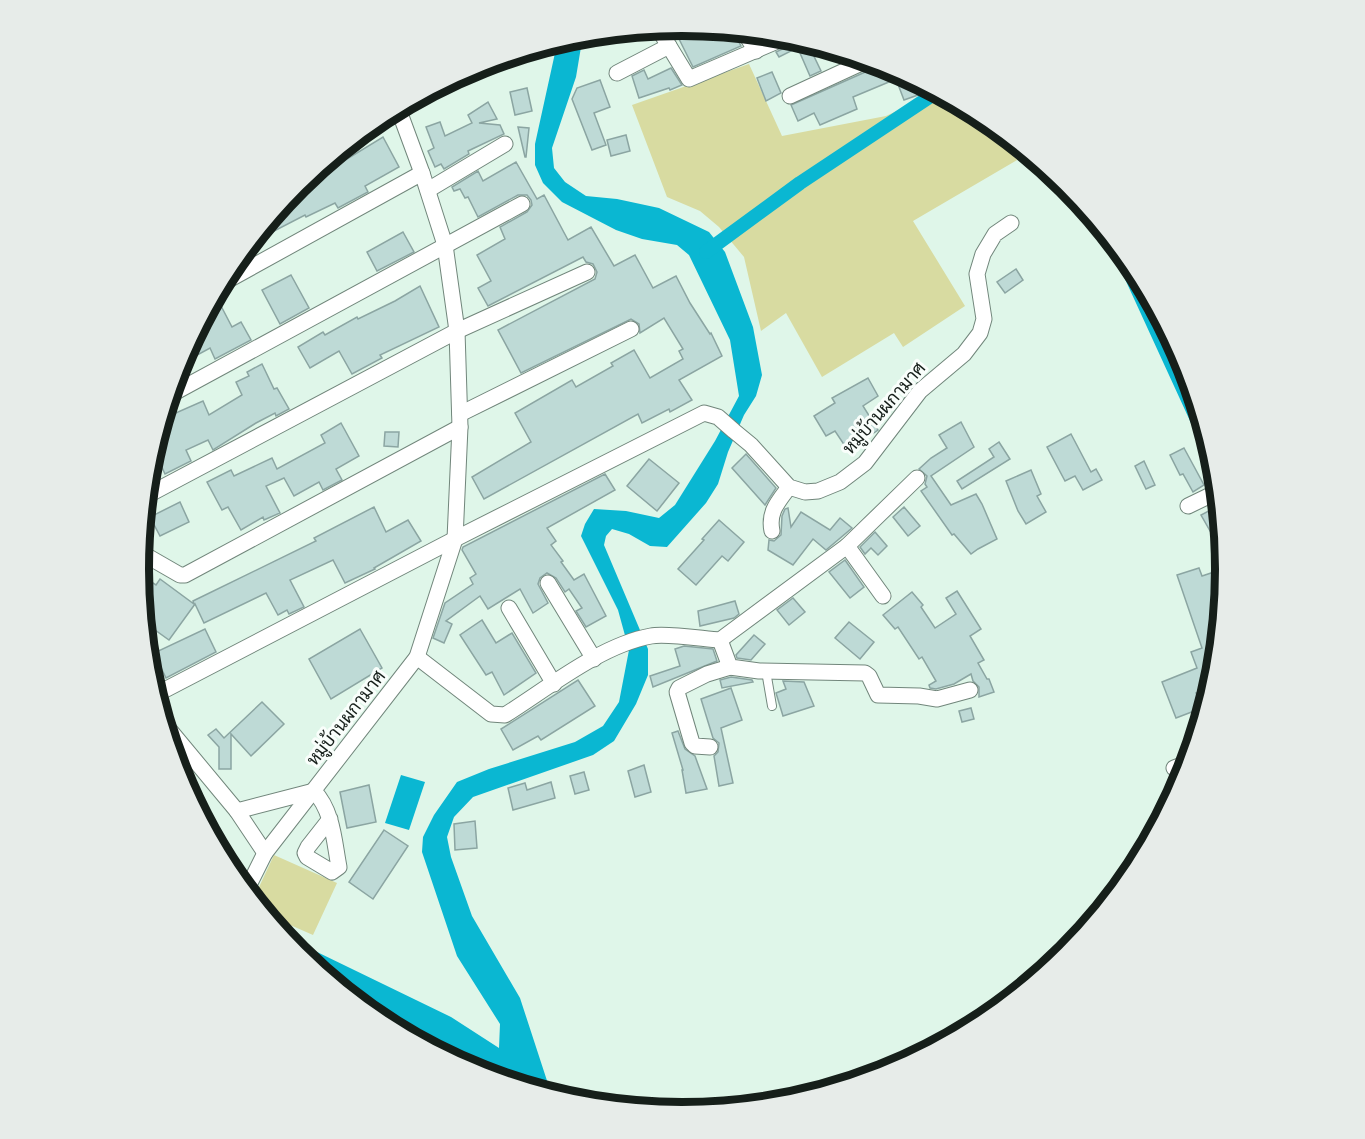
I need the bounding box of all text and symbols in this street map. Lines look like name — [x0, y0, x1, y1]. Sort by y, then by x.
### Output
street label: หมู่บ้านผกามาศ — [837, 357, 932, 460]
street label: หมู่บ้านผกามาศ — [301, 665, 392, 771]

